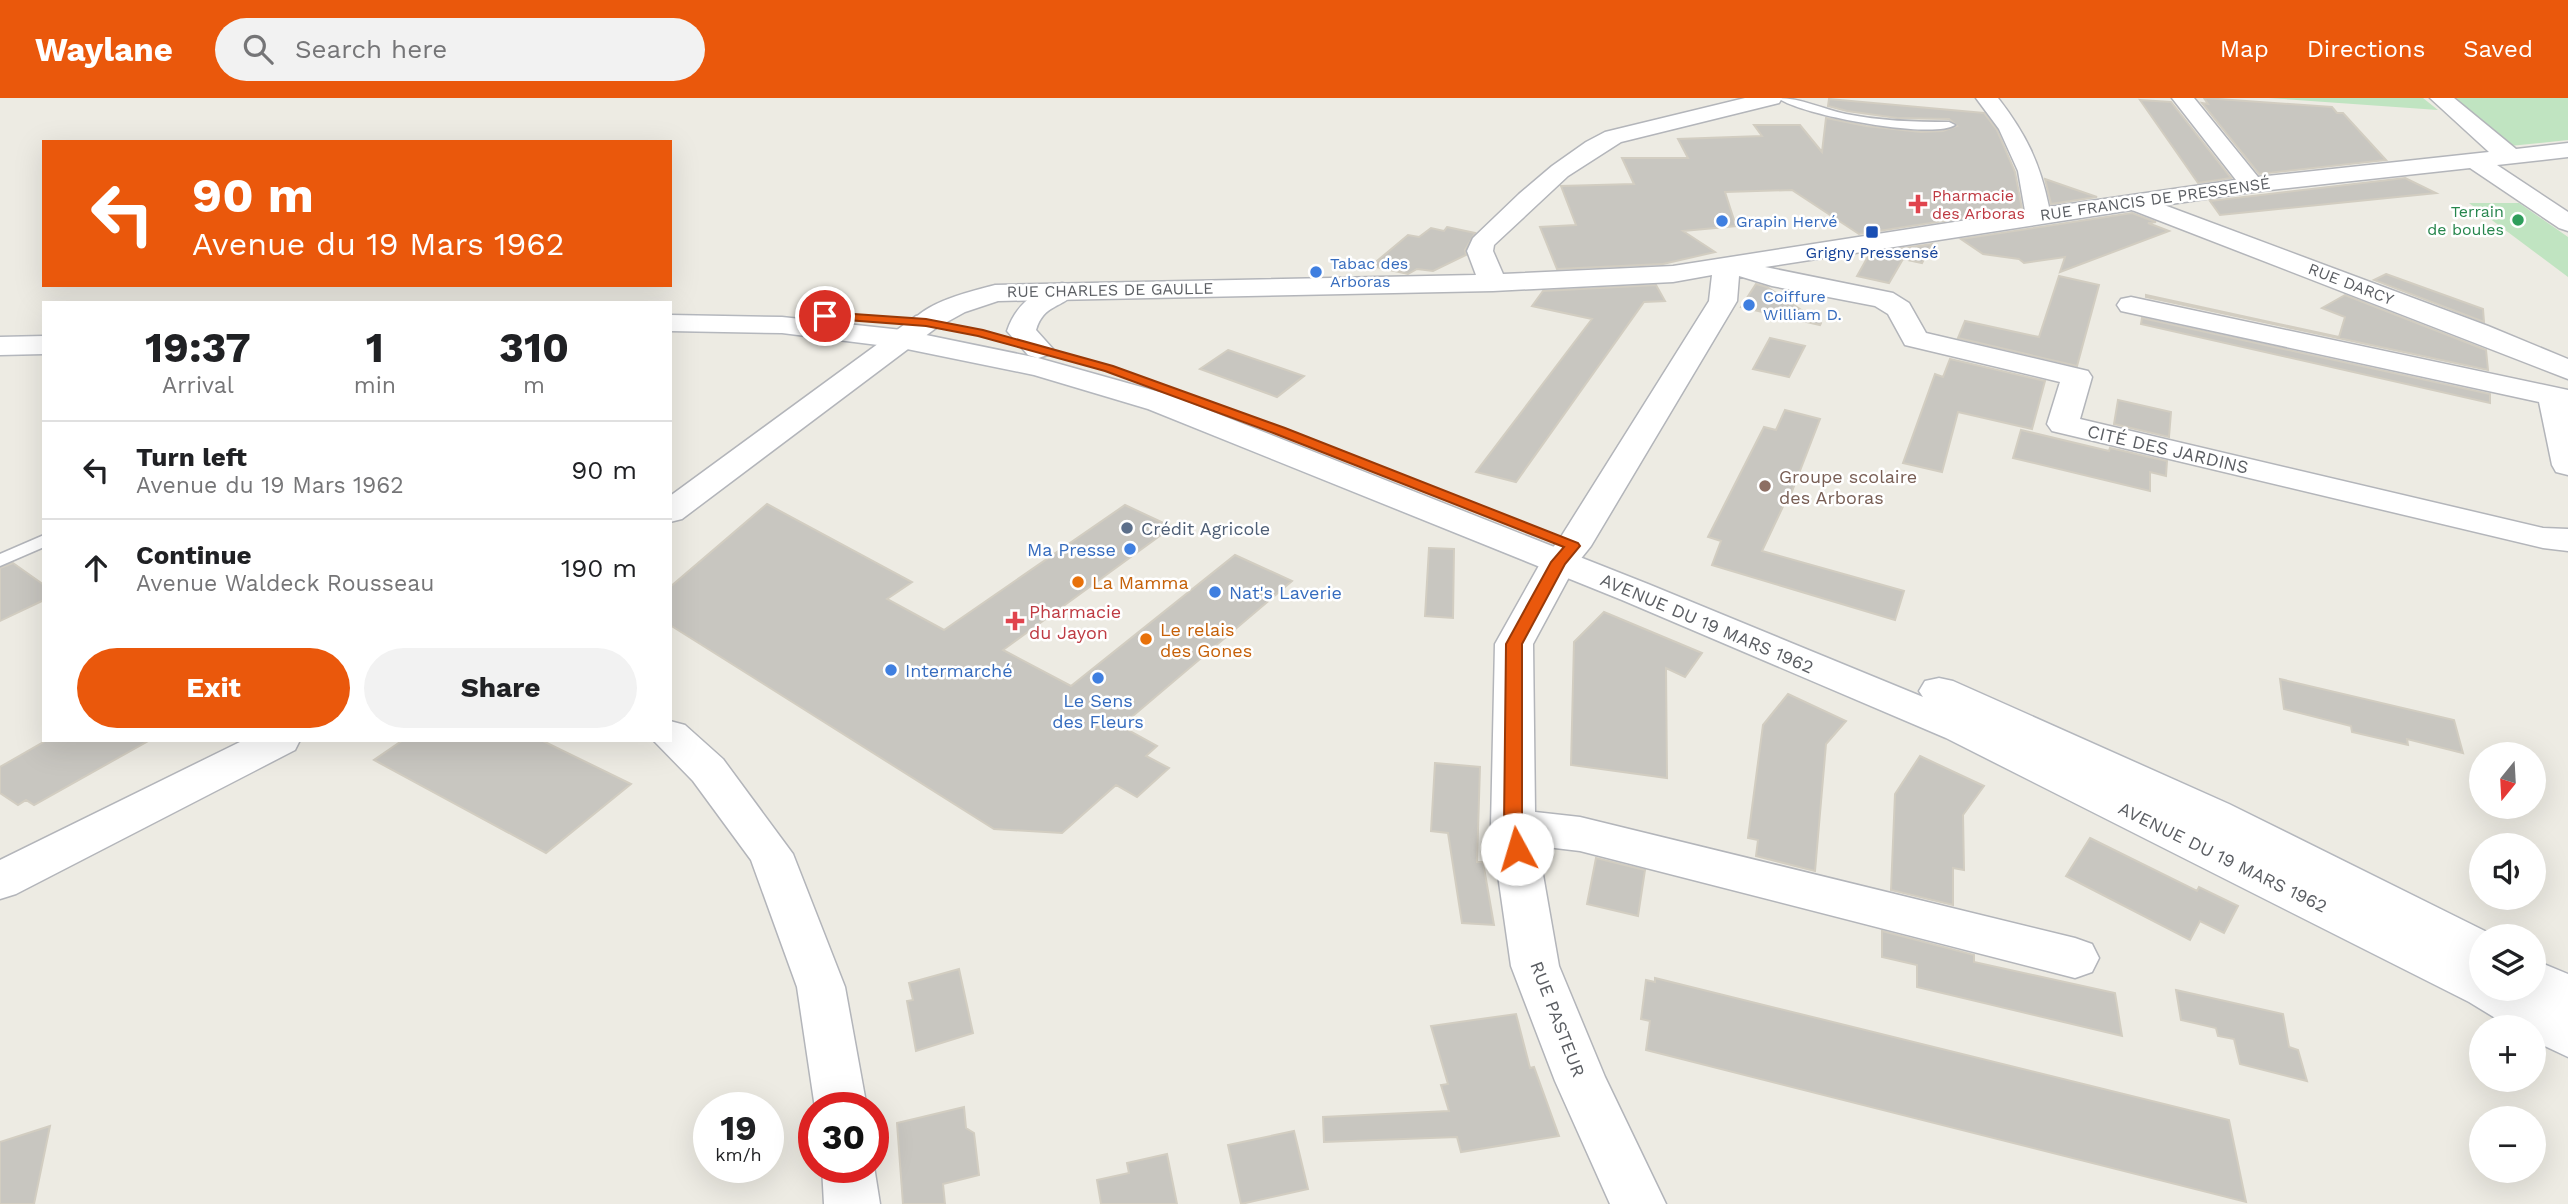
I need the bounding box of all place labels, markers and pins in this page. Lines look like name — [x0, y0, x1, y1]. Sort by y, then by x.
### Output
place label: Pharmacie des Arboras — [1932, 186, 2025, 223]
marker: Pharmacie des Arboras — [1910, 196, 1926, 212]
place label: Terrain de boules — [2427, 202, 2504, 239]
place label: Grapin Hervé — [1736, 212, 1838, 231]
marker: Terrain de boules — [2510, 212, 2526, 228]
marker: Grapin Hervé — [1714, 213, 1730, 229]
marker: Grigny Pressensé — [1864, 224, 1880, 240]
place label: Grigny Pressensé — [1806, 243, 1938, 262]
place label: Tabac des Arboras — [1330, 254, 1408, 291]
marker: Tabac des Arboras — [1308, 264, 1324, 280]
pin — [795, 286, 855, 346]
place label: Coiffure William D. — [1763, 287, 1842, 324]
marker: Coiffure William D. — [1741, 297, 1757, 313]
place label: Groupe scolaire des Arboras — [1779, 466, 1917, 508]
marker: Groupe scolaire des Arboras — [1757, 478, 1773, 494]
place label: Crédit Agricole — [1141, 518, 1270, 539]
marker: Crédit Agricole — [1119, 520, 1135, 536]
place label: Ma Presse — [1027, 539, 1116, 560]
marker: Ma Presse — [1122, 541, 1138, 557]
place label: La Mamma — [1092, 572, 1189, 593]
marker: La Mamma — [1070, 574, 1086, 590]
place label: Nat's Laverie — [1229, 582, 1342, 603]
marker: Nat's Laverie — [1207, 584, 1223, 600]
place label: Pharmacie du Jayon — [1029, 601, 1121, 643]
marker: Pharmacie du Jayon — [1007, 613, 1023, 629]
place label: Le relais des Gones — [1160, 619, 1252, 661]
marker: Le relais des Gones — [1138, 631, 1154, 647]
place label: Intermarché — [905, 660, 1013, 681]
marker: Intermarché — [883, 662, 899, 678]
marker: Le Sens des Fleurs — [1090, 670, 1106, 686]
place label: Le Sens des Fleurs — [1052, 690, 1144, 732]

